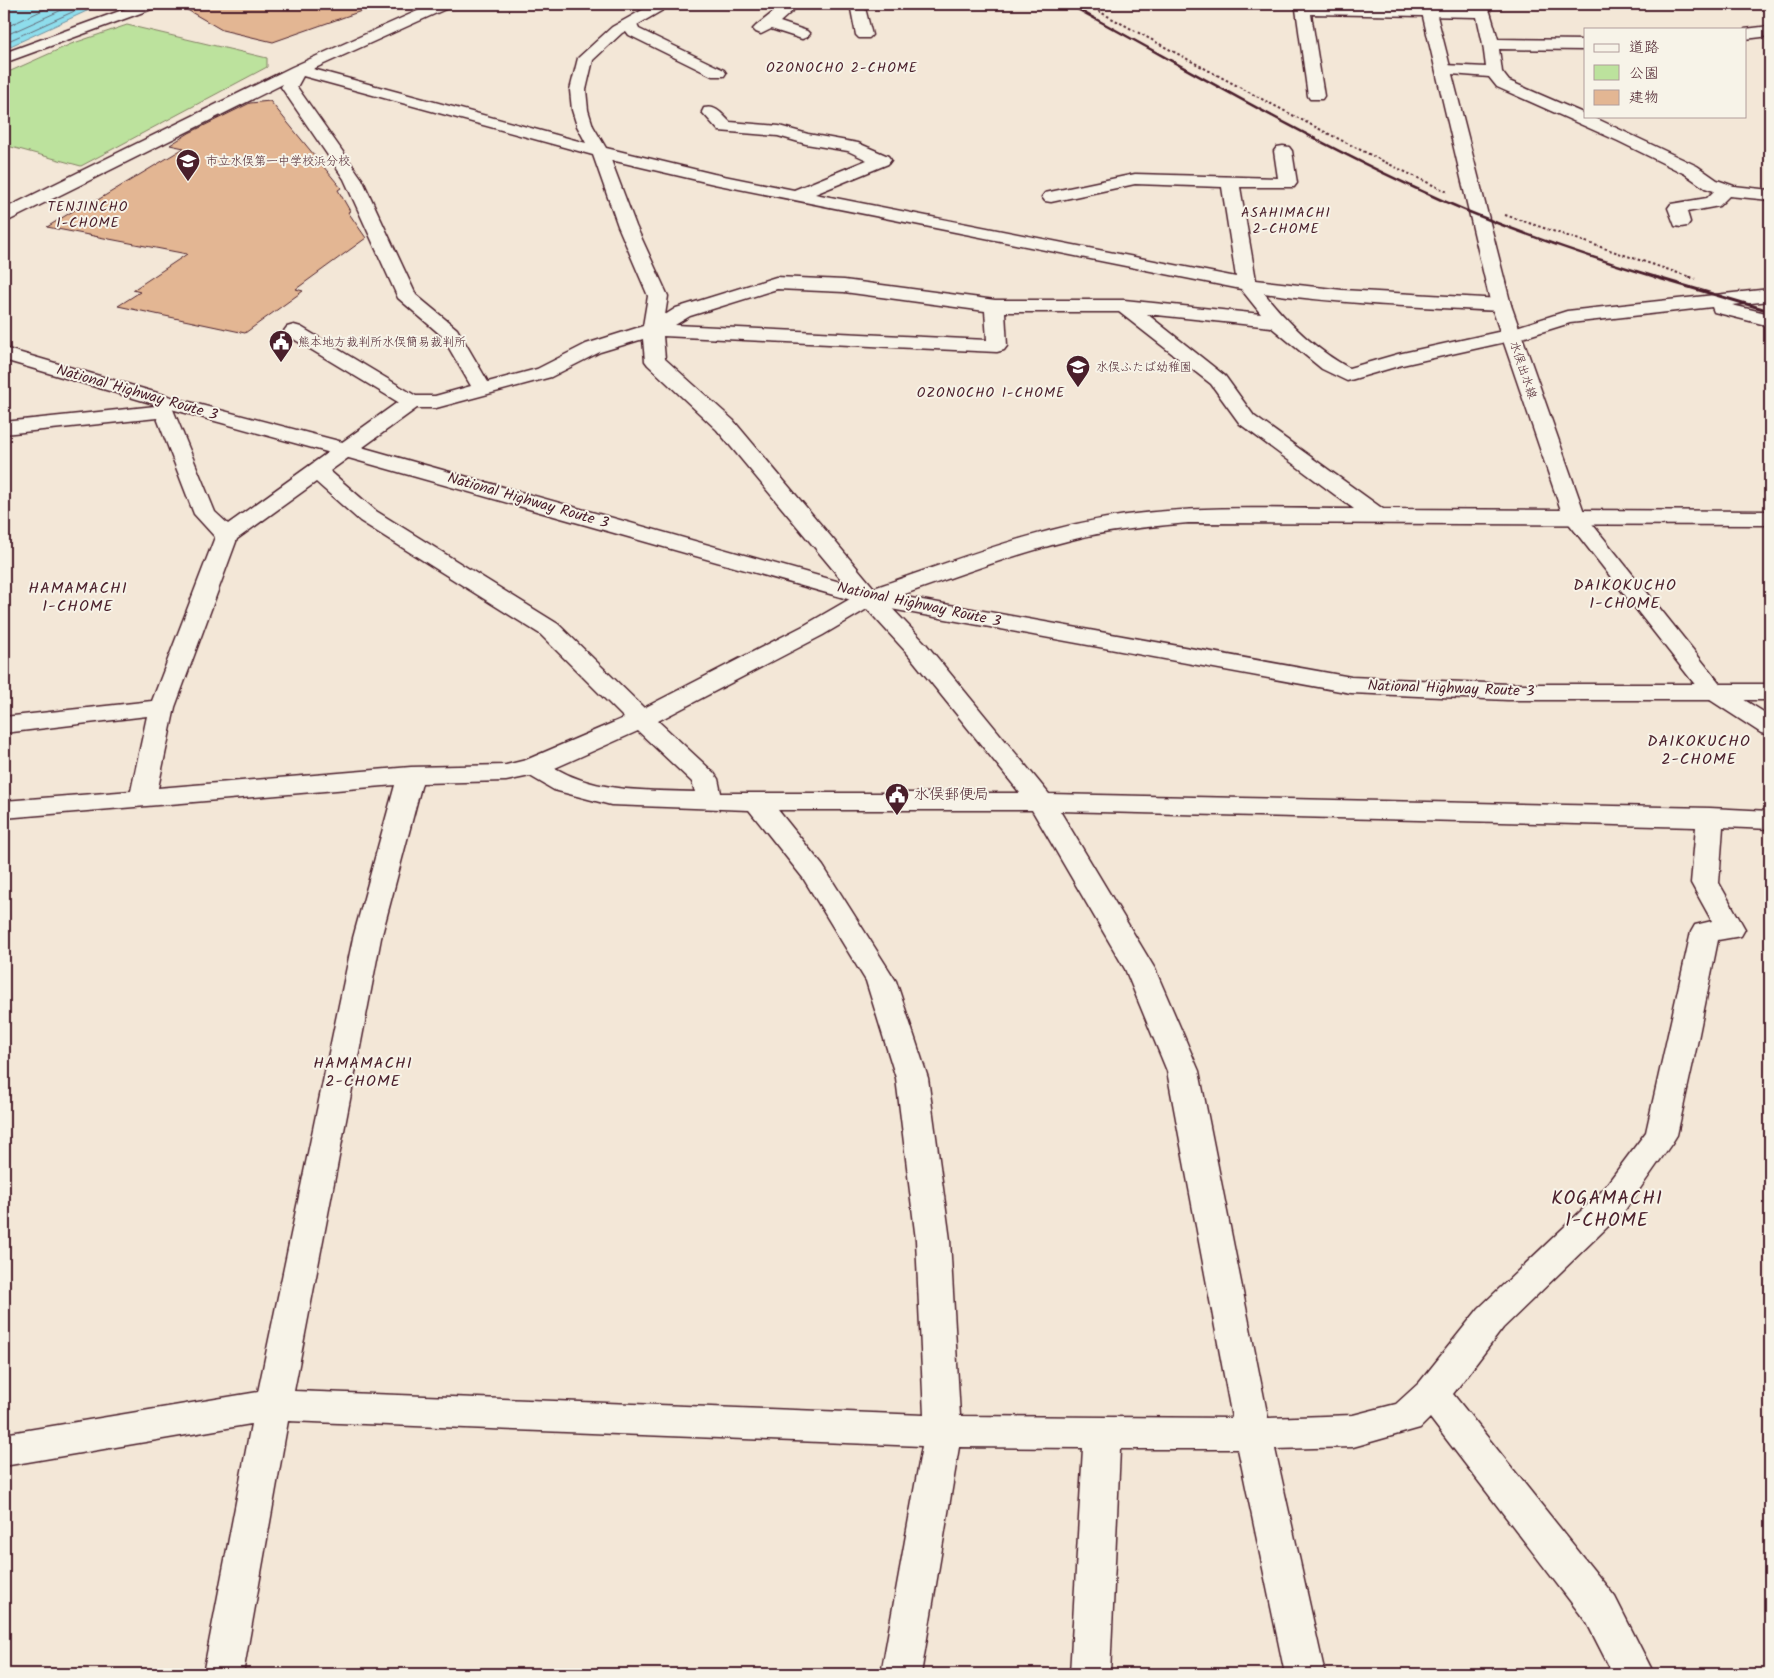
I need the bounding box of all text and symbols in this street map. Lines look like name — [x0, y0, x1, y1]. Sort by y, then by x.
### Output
legend — [1584, 28, 1746, 118]
text: 道路 — [1629, 36, 1659, 60]
district label: OZONOCHO 2-CHOME — [766, 57, 918, 79]
text: 公園 — [1629, 62, 1659, 86]
text: 建物 — [1629, 86, 1659, 110]
school or university icon: 市立水俣第一中学校浜分校 — [175, 148, 201, 182]
place label: 市立水俣第一中学校浜分校 — [206, 152, 350, 171]
district label: TENJINCHO 1-CHOME — [48, 196, 128, 234]
district label: ASAHIMACHI 2-CHOME — [1241, 202, 1331, 240]
public building icon: 熊本地方裁判所水俣簡易裁判所 — [268, 329, 294, 363]
place label: 熊本地方裁判所水俣簡易裁判所 — [298, 333, 466, 352]
street label: 水俣出水線 — [1504, 339, 1542, 401]
school or university icon: 水俣ふたば幼稚園 — [1065, 354, 1091, 388]
street label: National Highway Route 3 — [53, 358, 221, 428]
place label: 水俣ふたば幼稚園 — [1096, 358, 1192, 377]
district label: OZONOCHO 1-CHOME — [917, 382, 1065, 404]
street label: National Highway Route 3 — [444, 466, 612, 536]
district label: DAIKOKUCHO 1-CHOME — [1573, 573, 1677, 616]
district label: HAMAMACHI 1-CHOME — [28, 576, 128, 619]
street label: National Highway Route 3 — [835, 576, 1004, 634]
street label: National Highway Route 3 — [1367, 674, 1535, 704]
district label: DAIKOKUCHO 2-CHOME — [1647, 729, 1751, 772]
public building icon: 水俣郵便局 — [884, 782, 910, 816]
place label: 水俣郵便局 — [914, 783, 989, 807]
district label: HAMAMACHI 2-CHOME — [313, 1051, 413, 1094]
district label: KOGAMACHI 1-CHOME — [1551, 1184, 1663, 1236]

